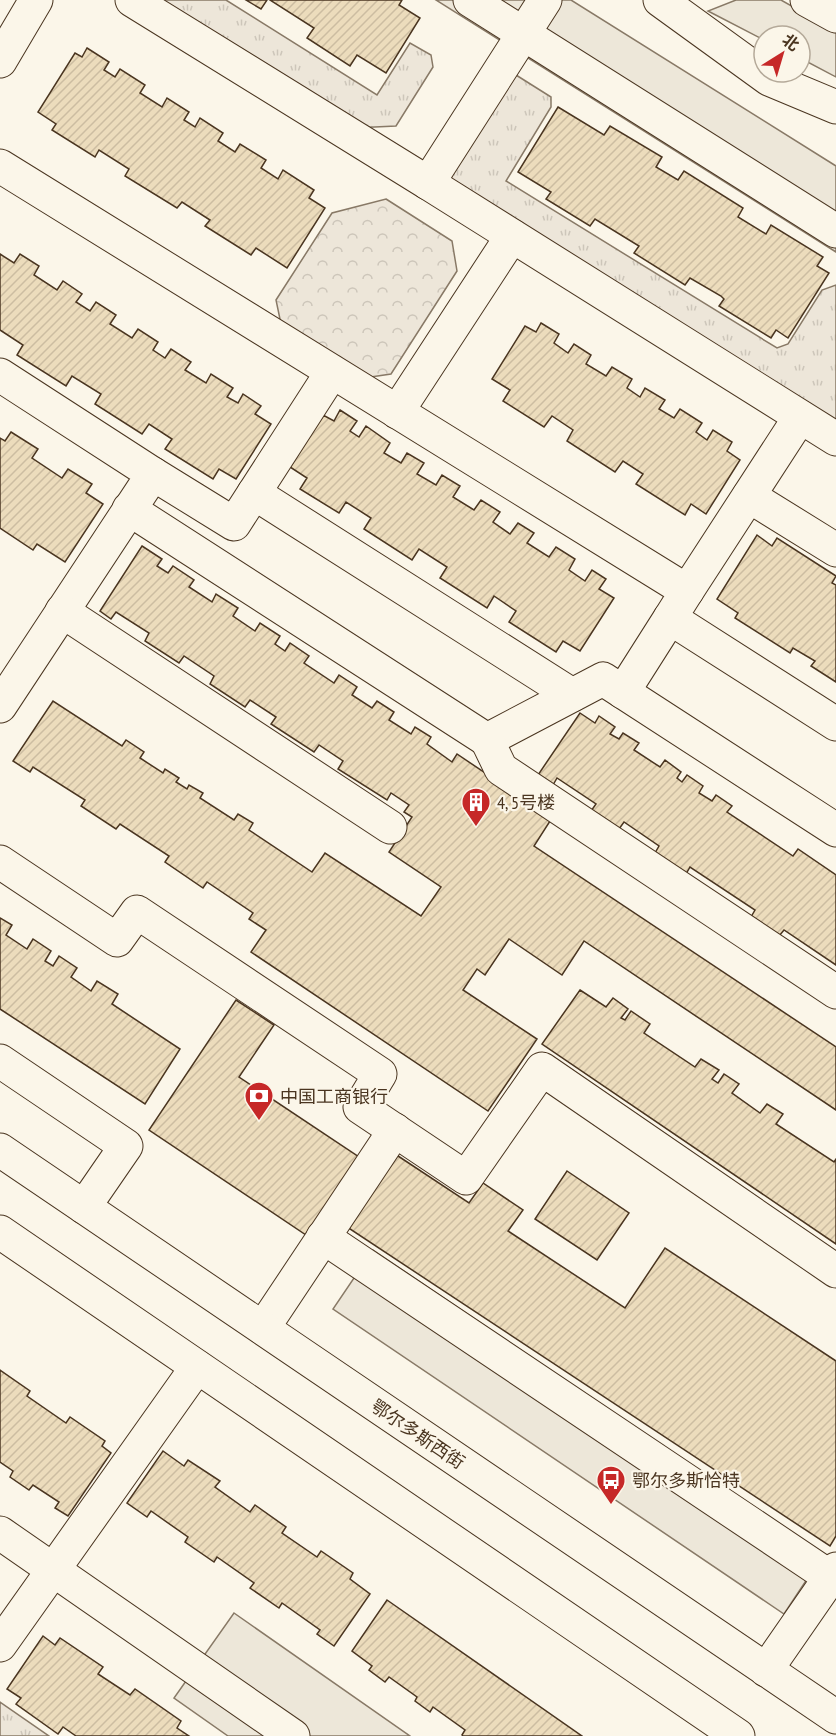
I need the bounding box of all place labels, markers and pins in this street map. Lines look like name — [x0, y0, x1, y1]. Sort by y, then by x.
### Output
building icon: 4, 5号楼 — [460, 786, 492, 828]
place label: 4, 5号楼 — [497, 791, 555, 814]
bank icon: 中国工商银行 — [243, 1080, 275, 1122]
place label: 中国工商银行 — [280, 1085, 388, 1108]
bus stop icon: 鄂尔多斯恰特 — [595, 1464, 627, 1506]
place label: 鄂尔多斯恰特 — [632, 1469, 740, 1492]

